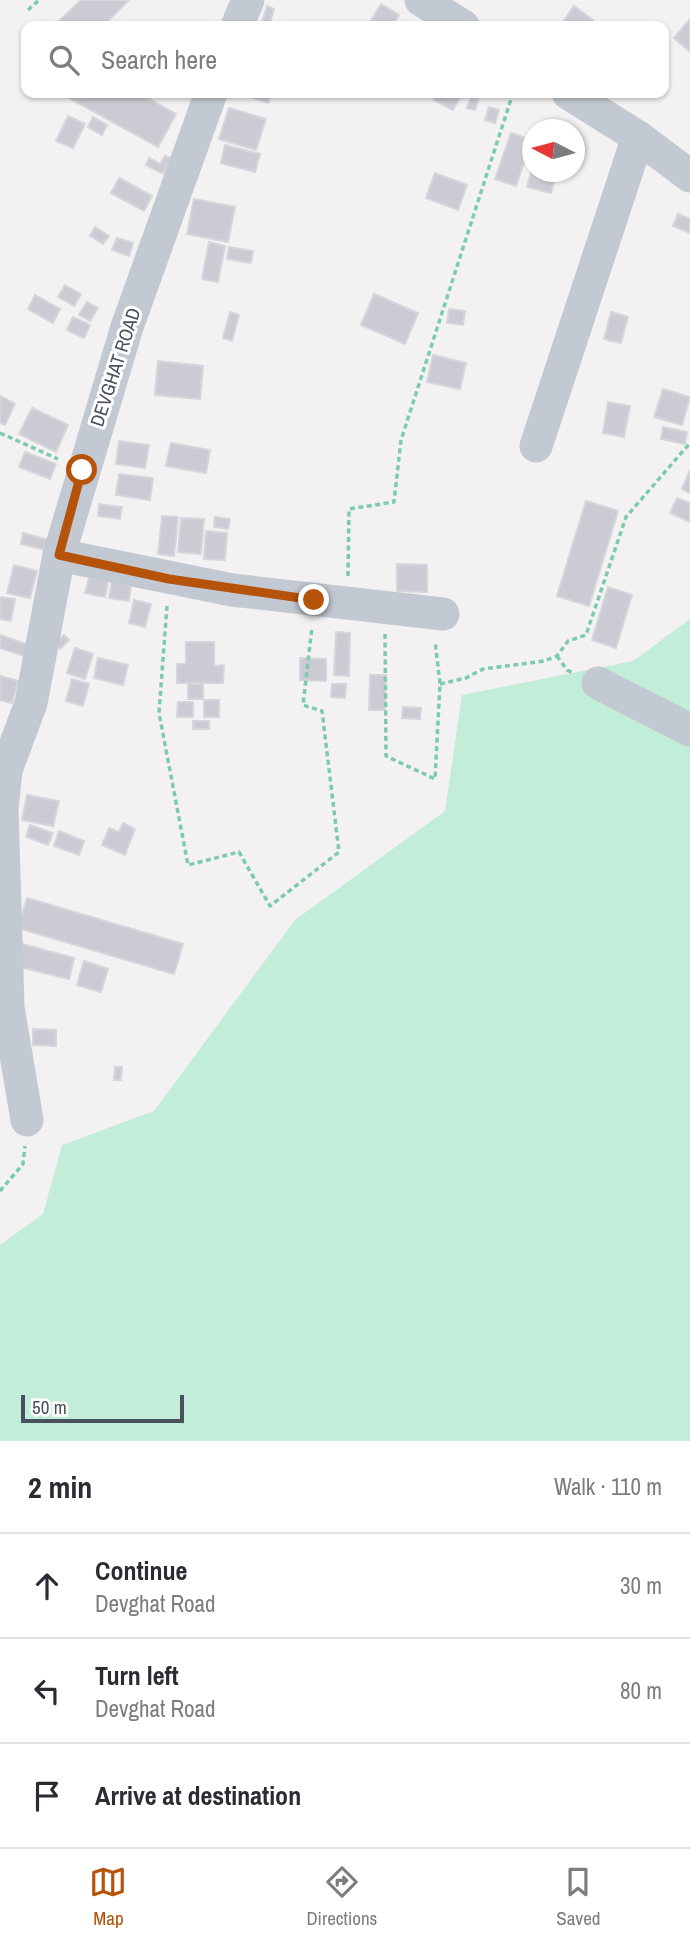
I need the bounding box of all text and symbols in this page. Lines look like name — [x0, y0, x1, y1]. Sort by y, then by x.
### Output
search box — [21, 21, 669, 98]
icon: search — [45, 41, 83, 79]
text: Search here — [101, 42, 217, 77]
north arrow — [522, 119, 585, 182]
street label: DEVGHAT ROAD — [84, 304, 146, 430]
route start — [66, 454, 97, 485]
route end — [298, 584, 329, 615]
scale bar — [21, 1392, 184, 1424]
text: 50 m — [32, 1394, 67, 1420]
text: 2 min — [28, 1467, 92, 1507]
text: Walk · 110 m — [554, 1471, 662, 1502]
text: Continue — [95, 1553, 187, 1588]
icon: ahead — [28, 1567, 66, 1605]
text: 30 m — [620, 1570, 662, 1601]
text: Devghat Road — [95, 1588, 216, 1619]
text: Turn left — [95, 1658, 179, 1693]
icon: left — [28, 1672, 66, 1710]
text: 80 m — [620, 1675, 662, 1706]
text: Devghat Road — [95, 1693, 216, 1724]
icon: arrive — [28, 1777, 66, 1815]
text: Arrive at destination — [95, 1778, 301, 1813]
tab: Map — [89, 1863, 127, 1931]
tab: Directions — [306, 1863, 377, 1931]
tab: Saved — [556, 1863, 601, 1931]

